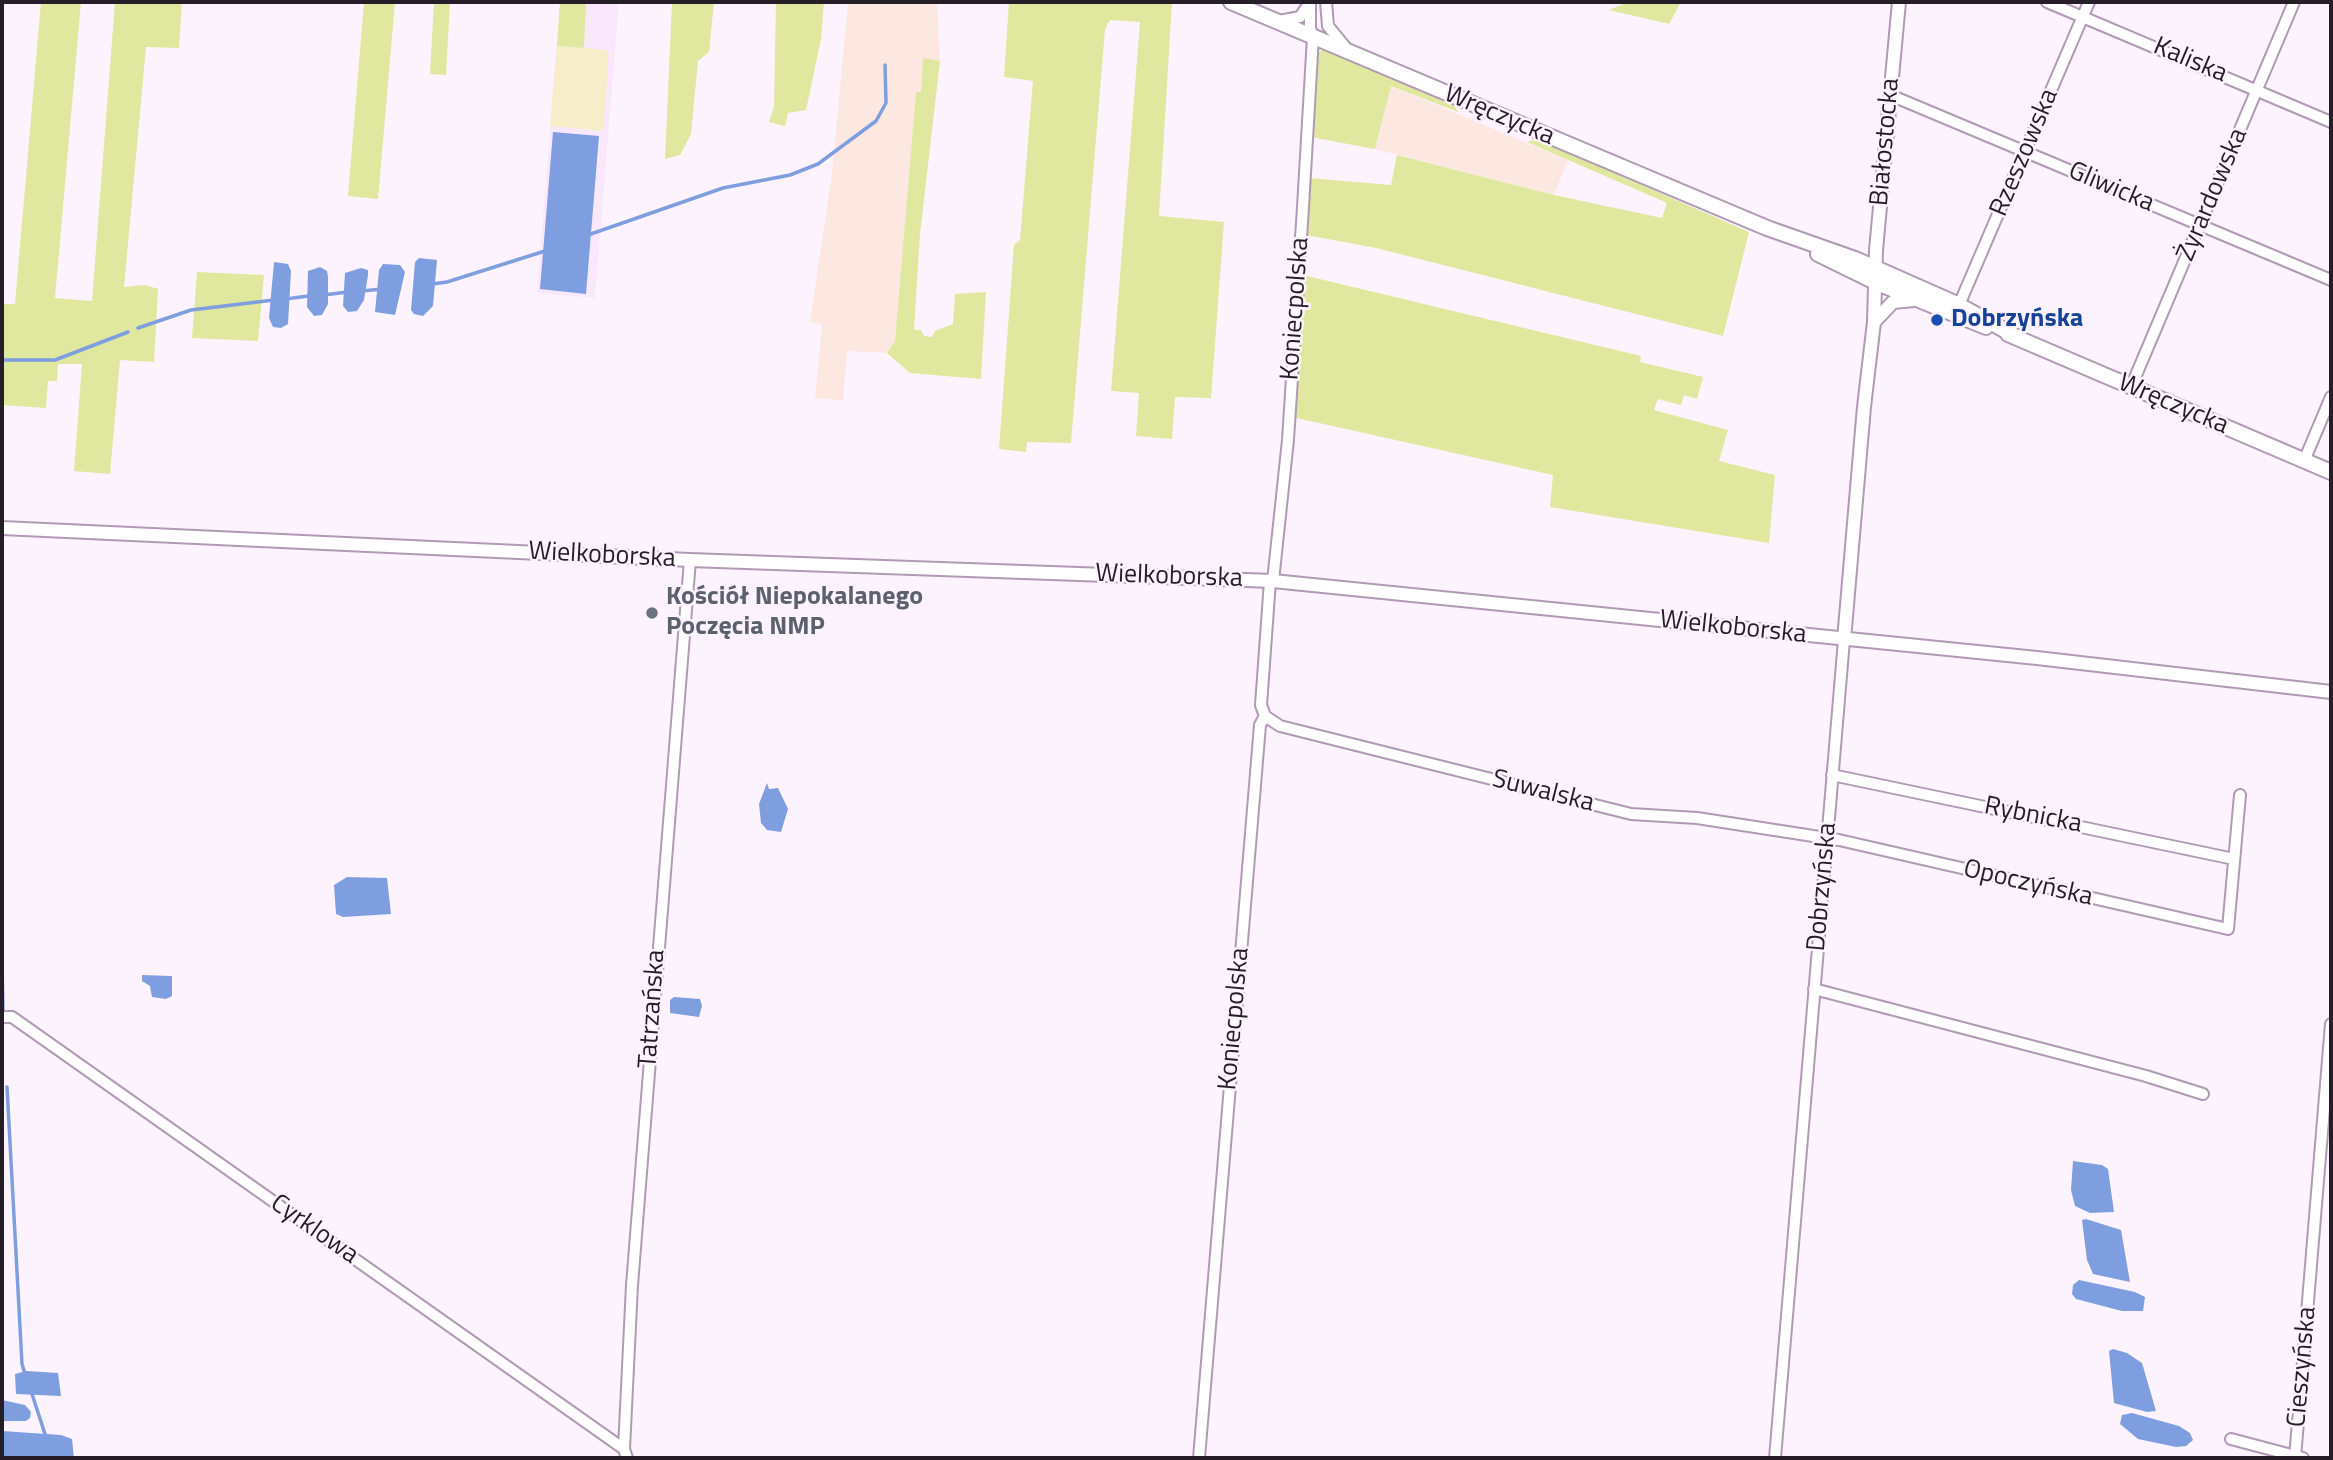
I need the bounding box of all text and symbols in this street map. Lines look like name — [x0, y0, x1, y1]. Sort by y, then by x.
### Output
street label: Kaliska — [2148, 32, 2232, 90]
street label: Białostocka — [1865, 77, 1907, 207]
street label: Wręczycka — [1439, 79, 1559, 153]
street label: Rzeszowska — [1984, 85, 2066, 221]
street label: Żyrardowska — [2171, 124, 2255, 266]
street label: Gliwicka — [2064, 156, 2158, 220]
street label: Koniecpolska — [1275, 236, 1317, 382]
place label: Dobrzyńska — [1951, 304, 2083, 336]
marker: Dobrzyńska — [1929, 312, 1945, 328]
street label: Wręczycka — [2113, 368, 2233, 442]
street label: Wielkoborska — [527, 537, 677, 575]
street label: Wielkoborska — [1095, 559, 1243, 595]
place label: Kościół Niepokalanego Poczęcia NMP — [666, 582, 923, 644]
marker: Kościół Niepokalanego Poczęcia NMP — [644, 605, 660, 621]
street label: Wielkoborska — [1658, 605, 1808, 651]
street label: Suwalska — [1489, 764, 1597, 820]
street label: Rybnicka — [1982, 791, 2084, 841]
street label: Dobrzyńska — [1802, 821, 1844, 953]
street label: Opoczyńska — [1960, 854, 2096, 914]
street label: Koniecpolska — [1213, 946, 1257, 1092]
street label: Tatrzańska — [633, 949, 673, 1069]
street label: Cyrklowa — [264, 1189, 364, 1271]
street label: Cieszyńska — [2282, 1305, 2324, 1429]

